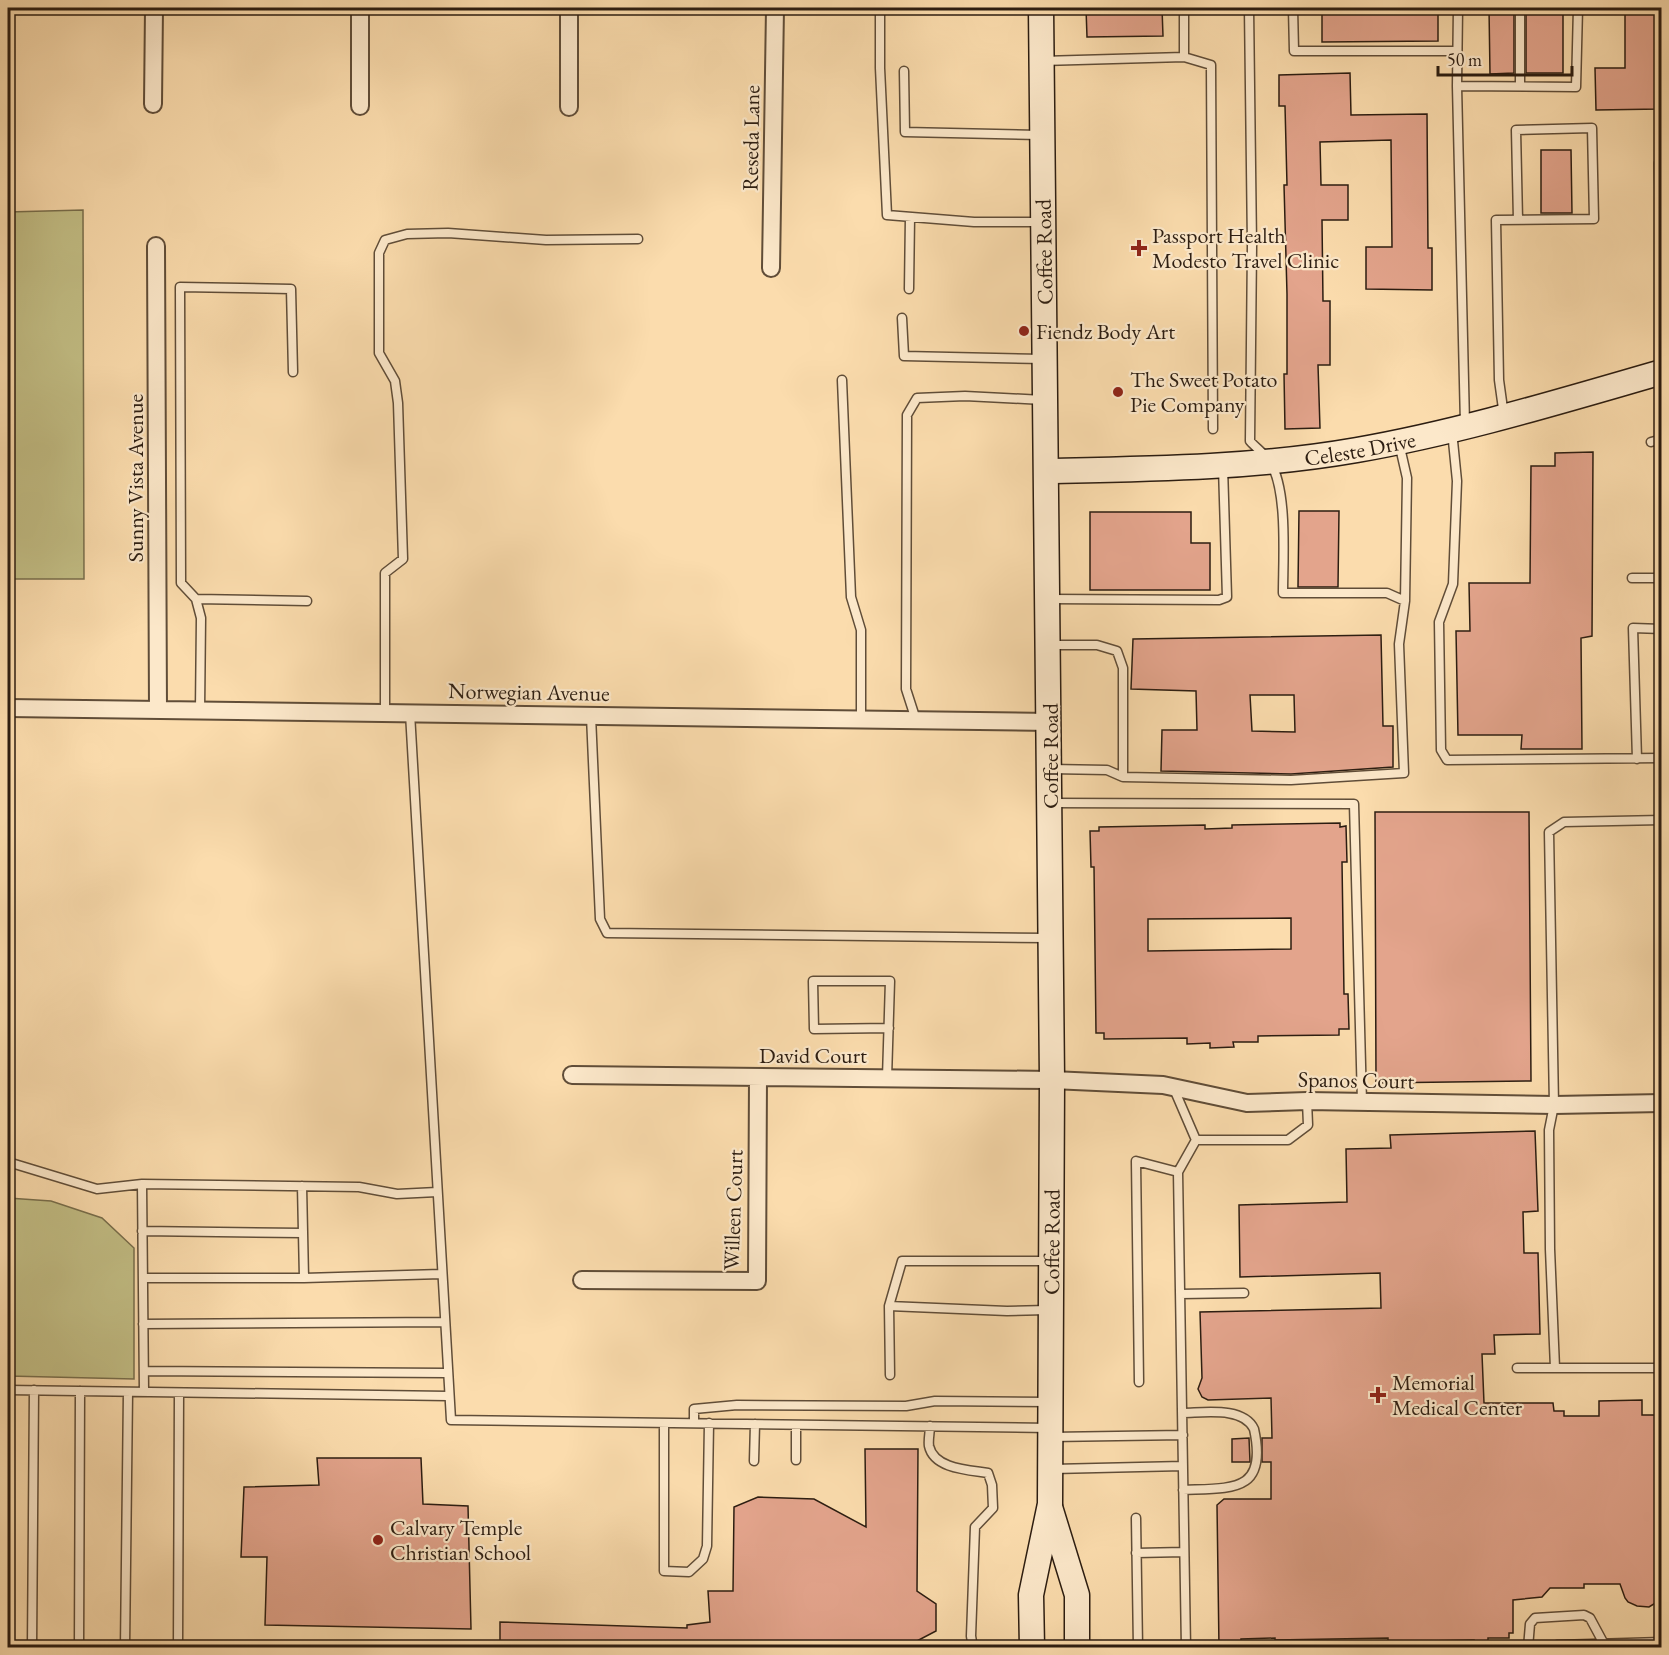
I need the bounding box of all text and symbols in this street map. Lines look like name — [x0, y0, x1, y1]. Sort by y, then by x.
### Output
scale bar — [1438, 39, 1572, 77]
text: 50 m — [1447, 48, 1482, 71]
street label: Reseda Lane — [736, 84, 766, 191]
street label: Coffee Road — [1029, 198, 1059, 305]
place label: Passport Health Modesto Travel Clinic — [1152, 221, 1339, 275]
marker: Passport Health Modesto Travel Clinic — [1130, 239, 1148, 257]
place label: Fiendz Body Art — [1036, 317, 1175, 346]
marker: Fiendz Body Art — [1017, 324, 1031, 338]
place label: The Sweet Potato Pie Company — [1130, 365, 1278, 419]
marker: The Sweet Potato Pie Company — [1111, 385, 1125, 399]
street label: Sunny Vista Avenue — [121, 393, 150, 562]
street label: Celeste Drive — [1303, 424, 1418, 472]
street label: Norwegian Avenue — [448, 676, 610, 708]
street label: Coffee Road — [1036, 702, 1065, 809]
street label: David Court — [759, 1041, 867, 1070]
street label: Spanos Court — [1298, 1064, 1415, 1096]
street label: Willeen Court — [716, 1149, 750, 1271]
street label: Coffee Road — [1036, 1188, 1066, 1295]
place label: Memorial Medical Center — [1392, 1368, 1523, 1422]
marker: Memorial Medical Center — [1369, 1386, 1387, 1404]
place label: Calvary Temple Christian School — [390, 1513, 531, 1567]
marker: Calvary Temple Christian School — [371, 1533, 385, 1547]

